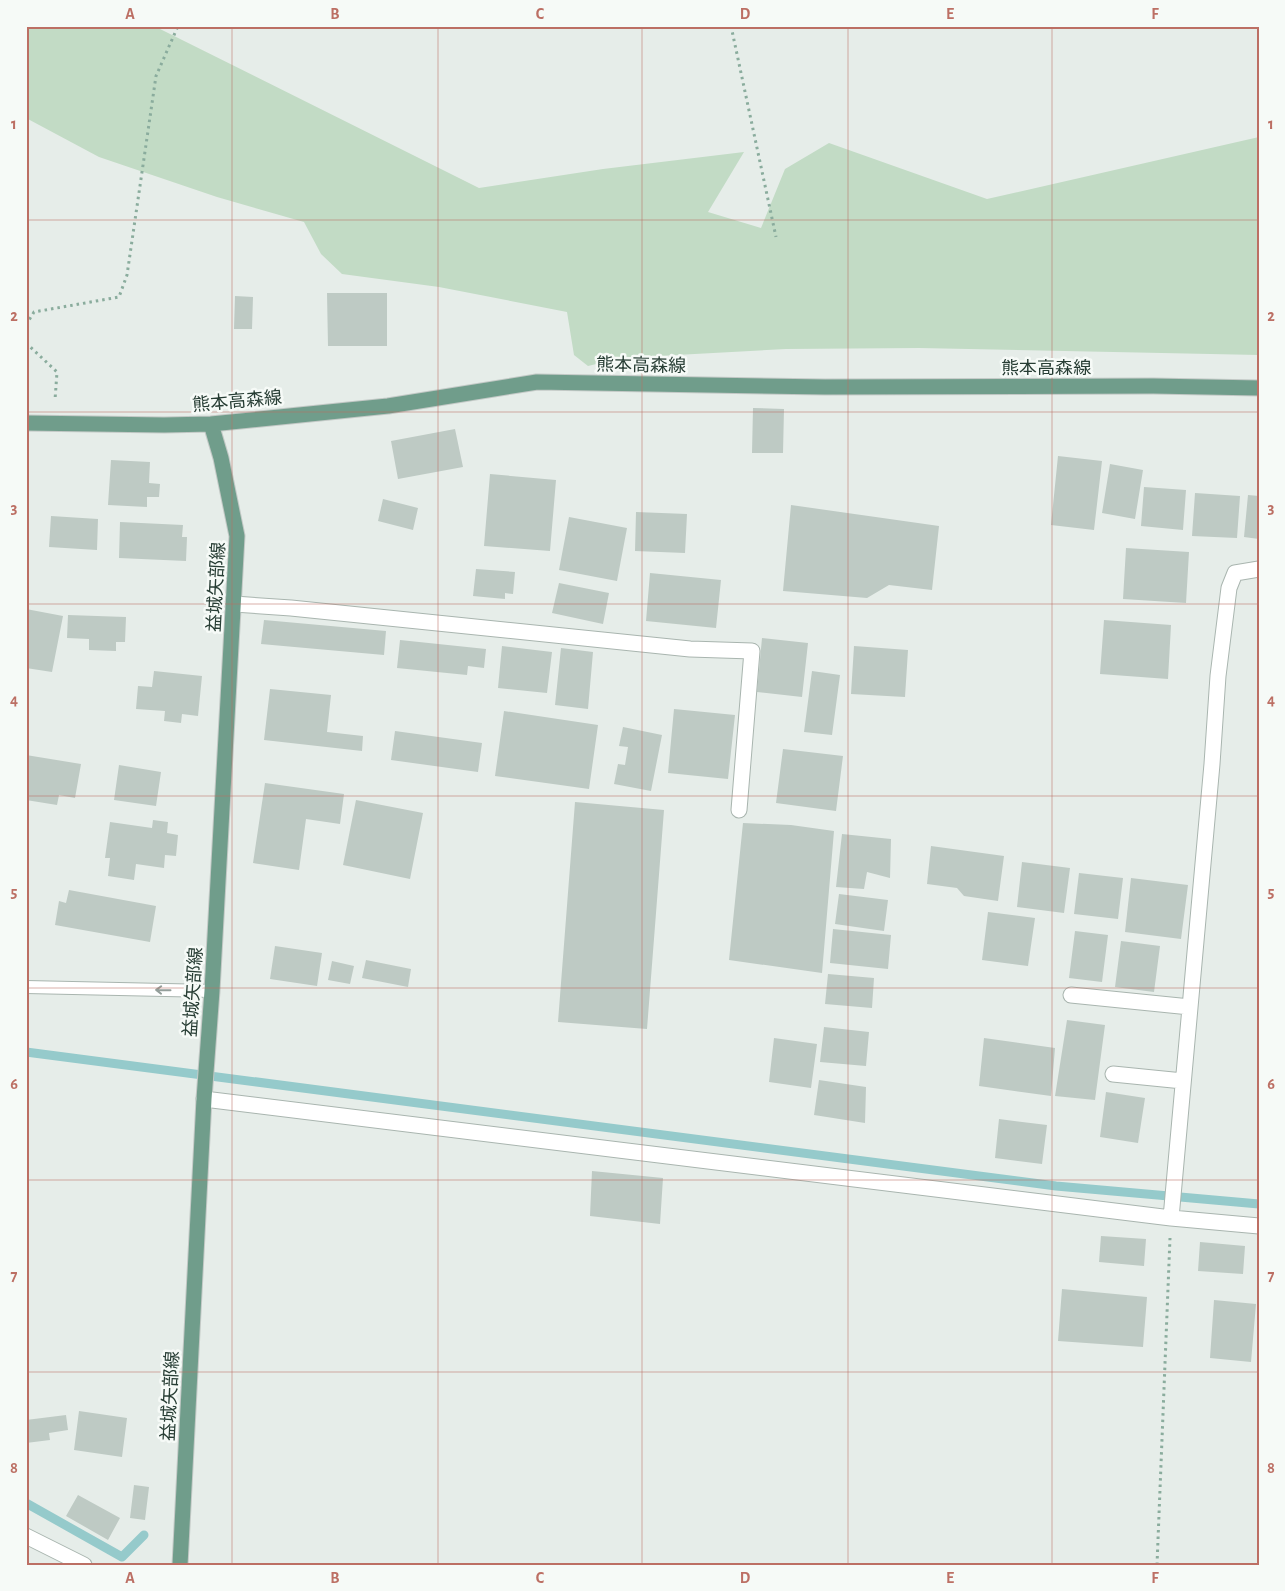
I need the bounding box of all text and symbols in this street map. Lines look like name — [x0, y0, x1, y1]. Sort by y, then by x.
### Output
text: A — [125, 6, 135, 22]
text: B — [330, 6, 340, 22]
text: C — [536, 6, 545, 22]
text: D — [740, 6, 751, 22]
text: E — [946, 6, 954, 22]
text: F — [1151, 6, 1159, 22]
text: 1 — [11, 116, 17, 132]
text: 1 — [1268, 116, 1274, 132]
text: 2 — [10, 308, 18, 324]
text: 2 — [1267, 308, 1275, 324]
street label: 熊本高森線 — [596, 354, 686, 376]
street label: 熊本高森線 — [1001, 358, 1091, 378]
street label: 熊本高森線 — [191, 387, 283, 415]
text: 3 — [11, 500, 18, 516]
text: 3 — [1268, 500, 1275, 516]
street label: 益城矢部線 — [204, 542, 228, 632]
text: 4 — [10, 692, 18, 708]
text: 4 — [1267, 692, 1275, 708]
text: 5 — [11, 884, 18, 900]
text: 5 — [1268, 884, 1275, 900]
street label: 益城矢部線 — [180, 946, 206, 1038]
one-way arrow — [155, 985, 172, 995]
text: 6 — [10, 1076, 18, 1092]
text: 6 — [1267, 1076, 1275, 1092]
text: 7 — [11, 1268, 18, 1284]
text: 7 — [1268, 1268, 1275, 1284]
street label: 益城矢部線 — [158, 1351, 182, 1441]
text: 8 — [10, 1460, 18, 1476]
text: 8 — [1267, 1460, 1275, 1476]
text: A — [125, 1570, 135, 1586]
text: B — [330, 1570, 340, 1586]
text: C — [536, 1570, 545, 1586]
text: D — [740, 1570, 751, 1586]
text: E — [946, 1570, 954, 1586]
text: F — [1151, 1570, 1159, 1586]

